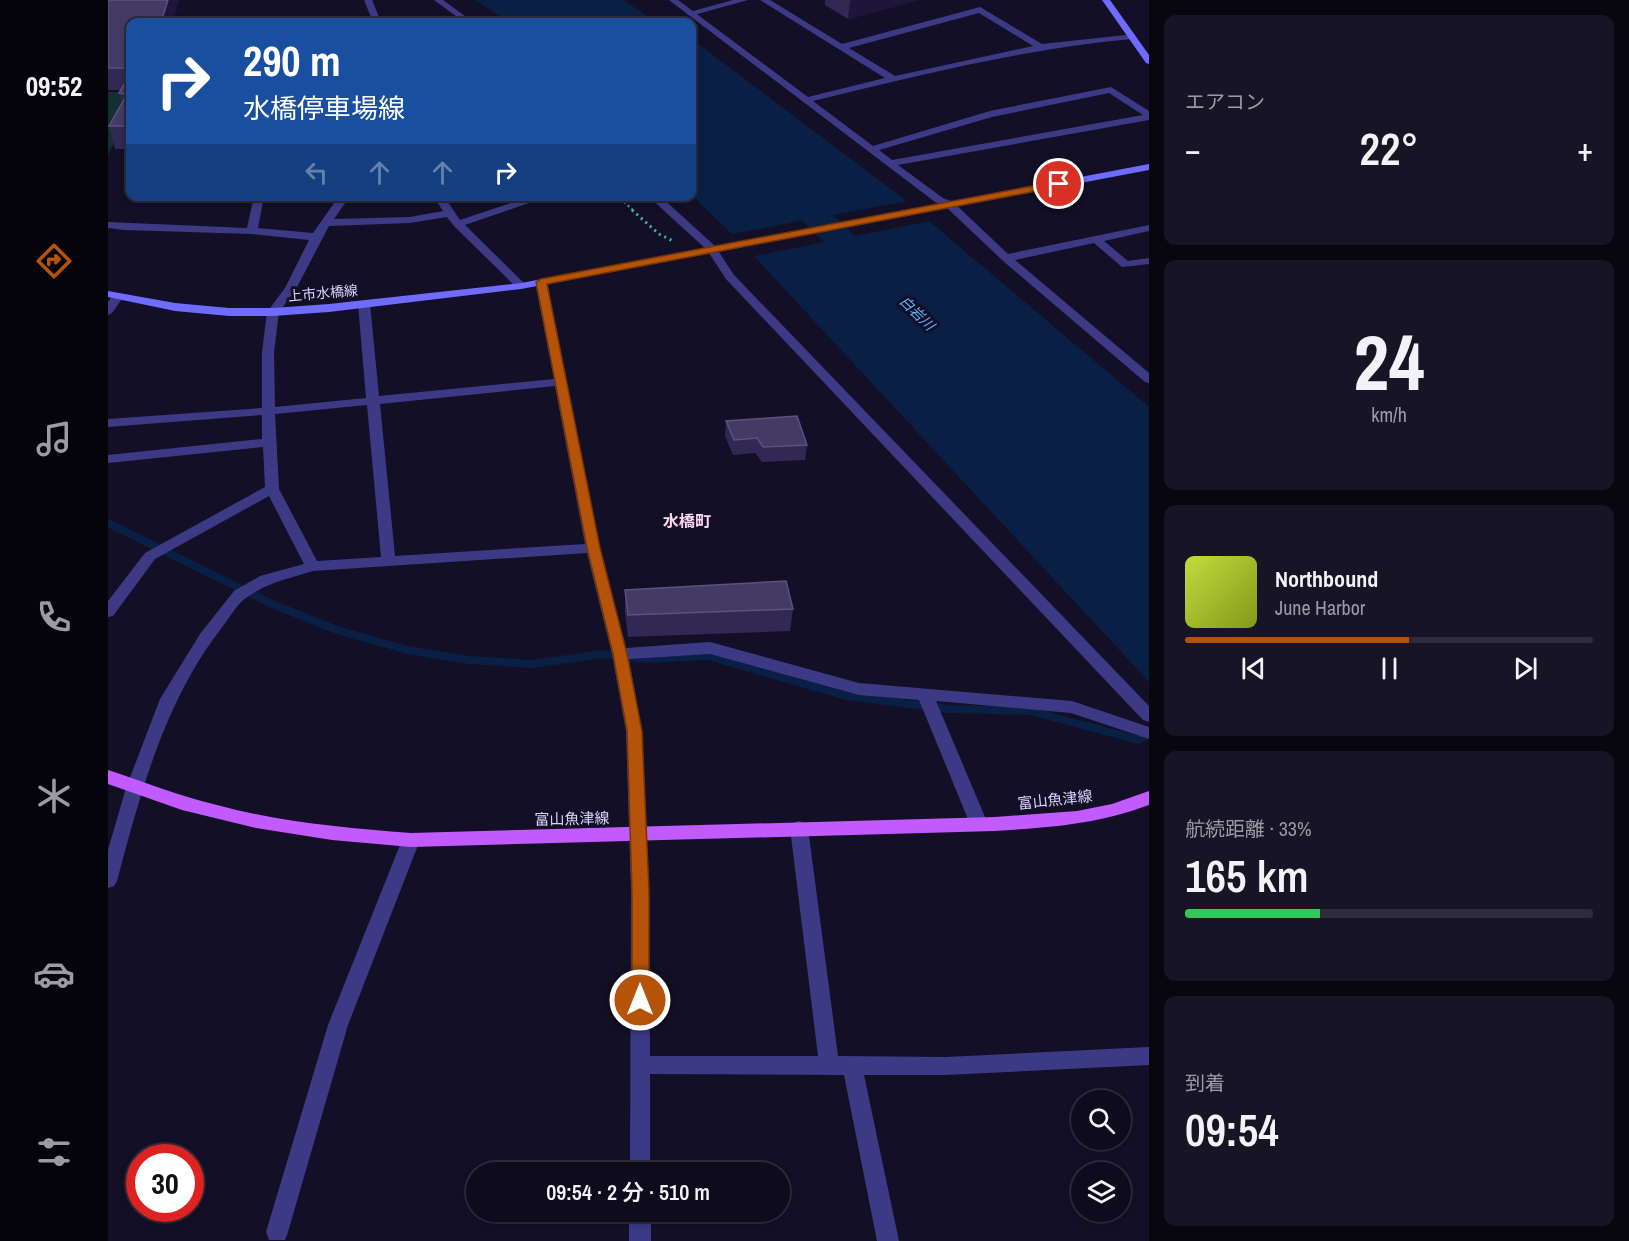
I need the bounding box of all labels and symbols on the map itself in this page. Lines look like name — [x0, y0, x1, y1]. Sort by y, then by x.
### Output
pin — [1033, 158, 1084, 209]
street label: 上市水橋線 — [287, 281, 359, 305]
water label: 白岩川 — [896, 292, 940, 335]
district label: 水橋町 — [663, 510, 711, 532]
street label: 富山魚津線 — [1017, 785, 1093, 814]
street label: 富山魚津線 — [534, 807, 610, 830]
position arrow — [608, 968, 672, 1032]
speed limit sign: 30 — [126, 1144, 204, 1222]

